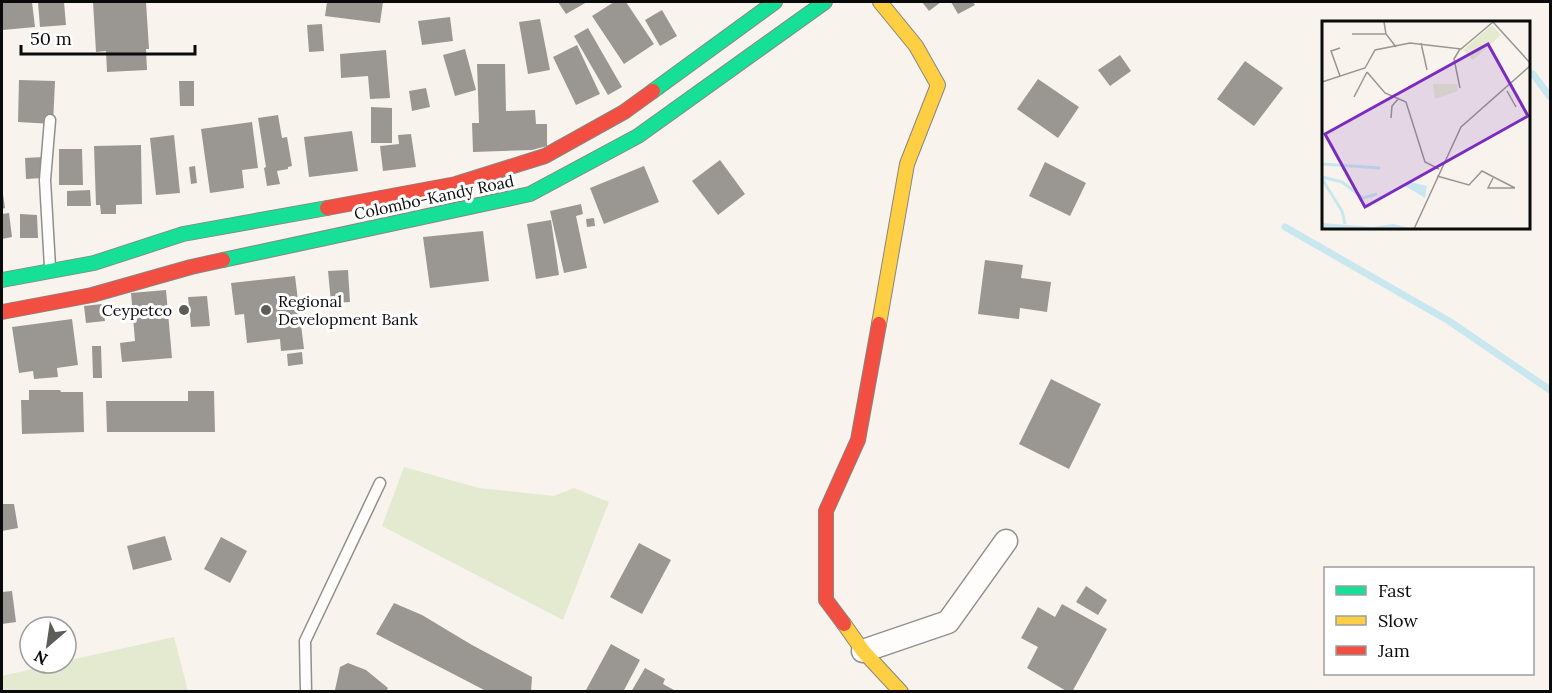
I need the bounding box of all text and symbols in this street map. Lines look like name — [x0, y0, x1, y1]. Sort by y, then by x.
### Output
scale bar — [21, 18, 195, 56]
inset map — [1322, 21, 1531, 230]
text: 50 m — [30, 27, 72, 50]
street label: Colombo-Kandy Road — [352, 170, 516, 224]
place label: Regional Development Bank — [278, 291, 418, 329]
place label: Ceypetco — [102, 300, 172, 320]
marker: Ceypetco — [177, 303, 191, 317]
marker: Regional Development Bank — [259, 303, 273, 317]
legend — [1324, 567, 1534, 675]
text: Fast — [1378, 579, 1412, 602]
text: Slow — [1378, 609, 1418, 632]
north arrow — [18, 615, 78, 675]
text: Jam — [1377, 639, 1410, 662]
text: N — [30, 646, 51, 670]

